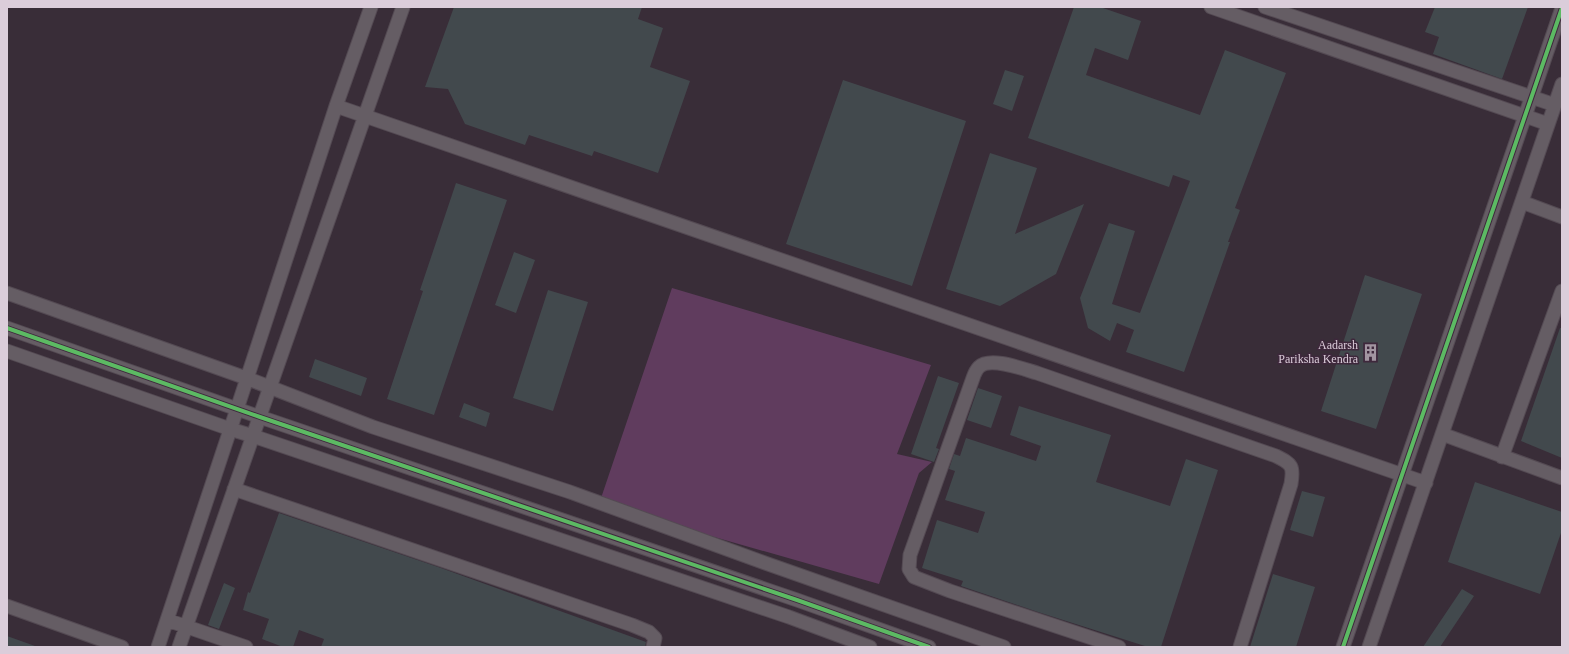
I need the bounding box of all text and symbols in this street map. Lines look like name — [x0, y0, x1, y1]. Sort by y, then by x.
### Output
place label: Aadarsh Pariksha Kendra — [1278, 338, 1359, 366]
building icon: Aadarsh Pariksha Kendra — [1361, 342, 1381, 362]

